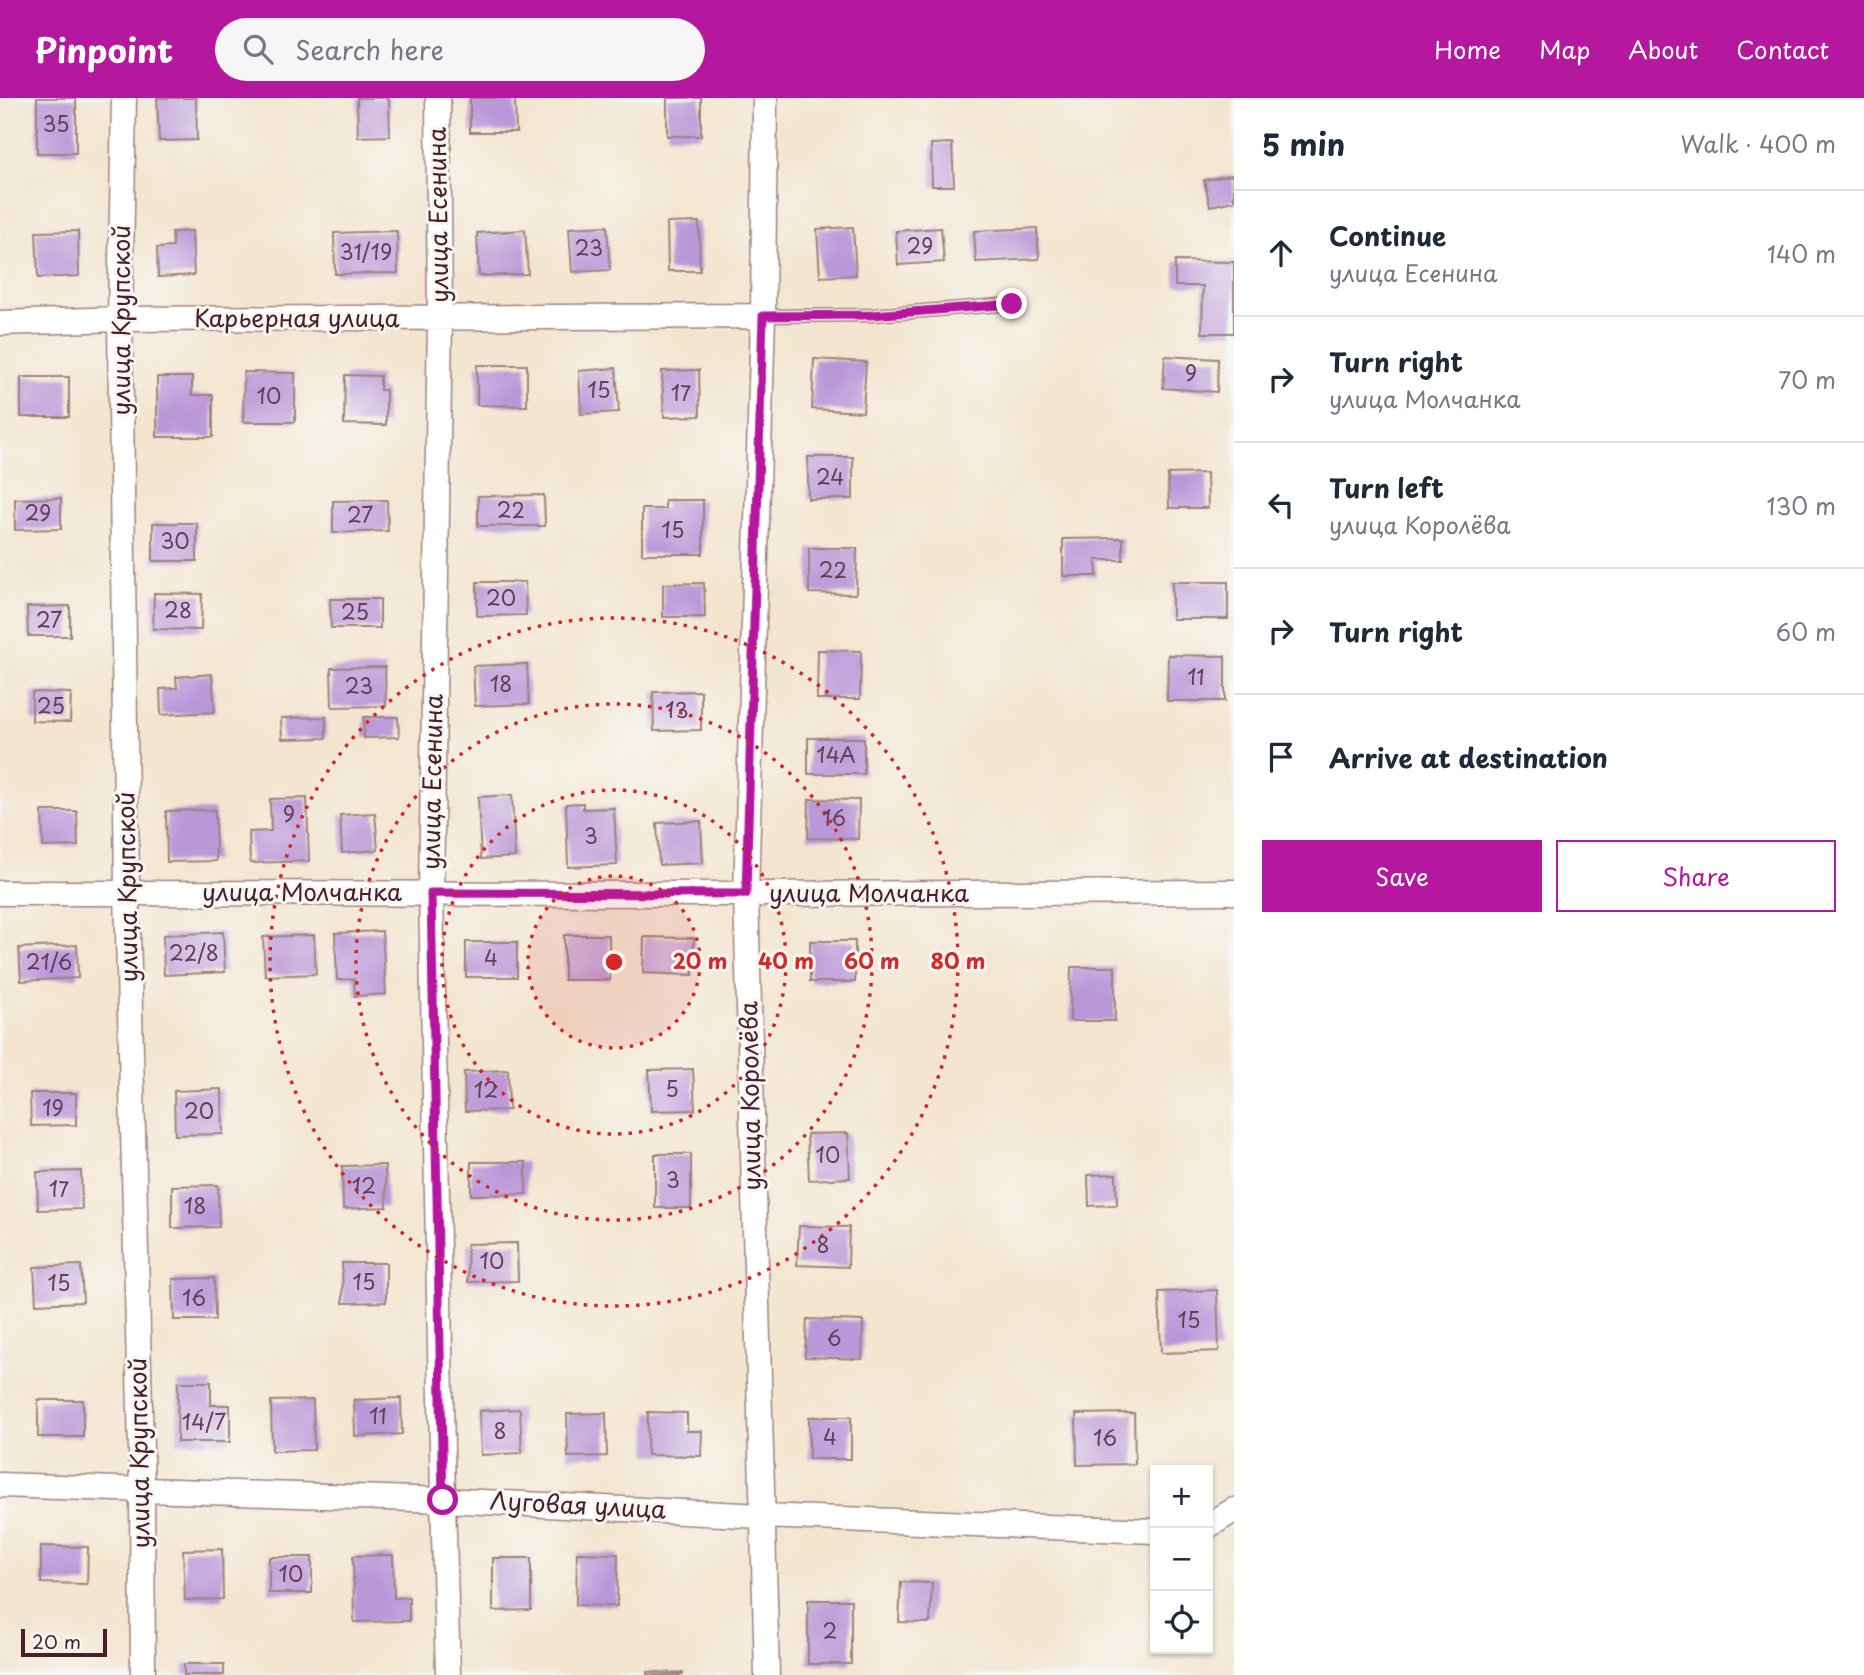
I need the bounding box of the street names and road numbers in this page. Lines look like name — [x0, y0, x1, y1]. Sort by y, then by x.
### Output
street label: улица Есенина — [417, 127, 457, 303]
street label: улица Крупской — [102, 225, 138, 415]
street label: Карьерная улица — [194, 299, 400, 335]
street label: улица Есенина — [411, 694, 451, 870]
street label: улица Крупской — [106, 791, 146, 983]
street label: улица Молчанка — [202, 873, 402, 909]
street label: улица Молчанка — [769, 874, 969, 910]
street label: улица Королёва — [729, 1001, 769, 1191]
street label: улица Крупской — [118, 1357, 158, 1549]
street label: Луговая улица — [489, 1481, 667, 1527]

